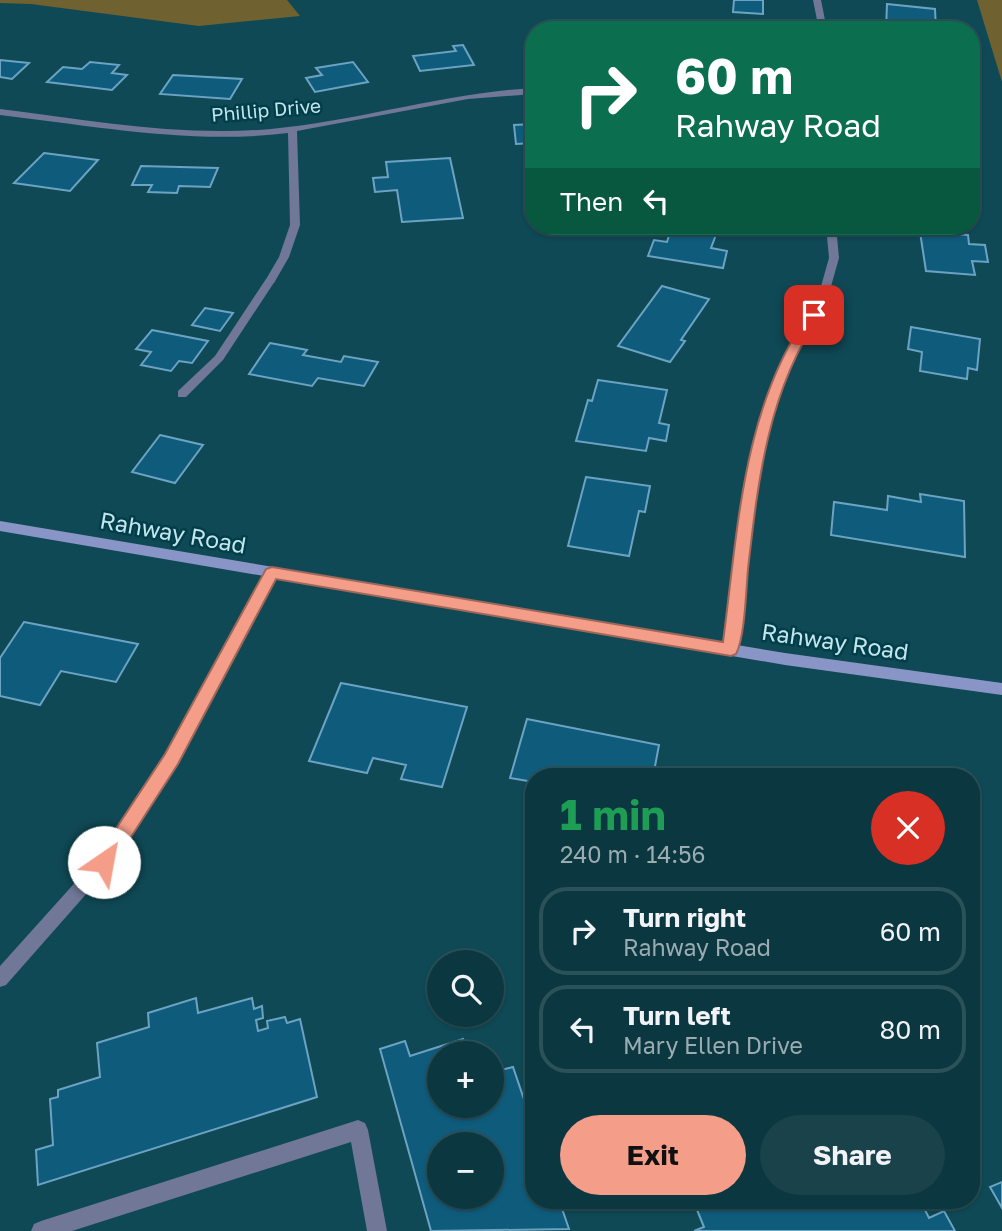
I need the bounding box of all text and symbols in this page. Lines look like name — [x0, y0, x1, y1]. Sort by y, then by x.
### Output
text: 60 m — [675, 46, 793, 105]
icon: right — [560, 49, 651, 140]
street label: Phillip Drive — [210, 93, 322, 126]
text: Rahway Road — [675, 106, 881, 144]
icon: left — [637, 182, 675, 220]
text: Then — [560, 186, 623, 217]
pin — [784, 285, 844, 345]
icon: arrive — [795, 296, 833, 334]
street label: Rahway Road — [98, 505, 248, 559]
street label: Rahway Road — [760, 617, 910, 665]
text: 1 min — [560, 789, 666, 839]
button: close — [871, 791, 945, 865]
position arrow — [67, 825, 141, 899]
text: 240 m · 14:56 — [560, 840, 705, 868]
text: Turn right — [623, 902, 746, 933]
icon: right — [564, 912, 602, 950]
text: 60 m — [880, 916, 941, 947]
text: Rahway Road — [623, 933, 771, 961]
map controls — [427, 950, 504, 1209]
button: search — [427, 950, 504, 1027]
text: Turn left — [623, 1000, 731, 1031]
icon: left — [564, 1010, 602, 1048]
text: 80 m — [880, 1014, 941, 1045]
text: Mary Ellen Drive — [623, 1031, 803, 1059]
button: + — [427, 1041, 504, 1118]
button: Exit — [560, 1115, 746, 1195]
button: Share — [760, 1115, 945, 1195]
button: − — [427, 1132, 504, 1209]

